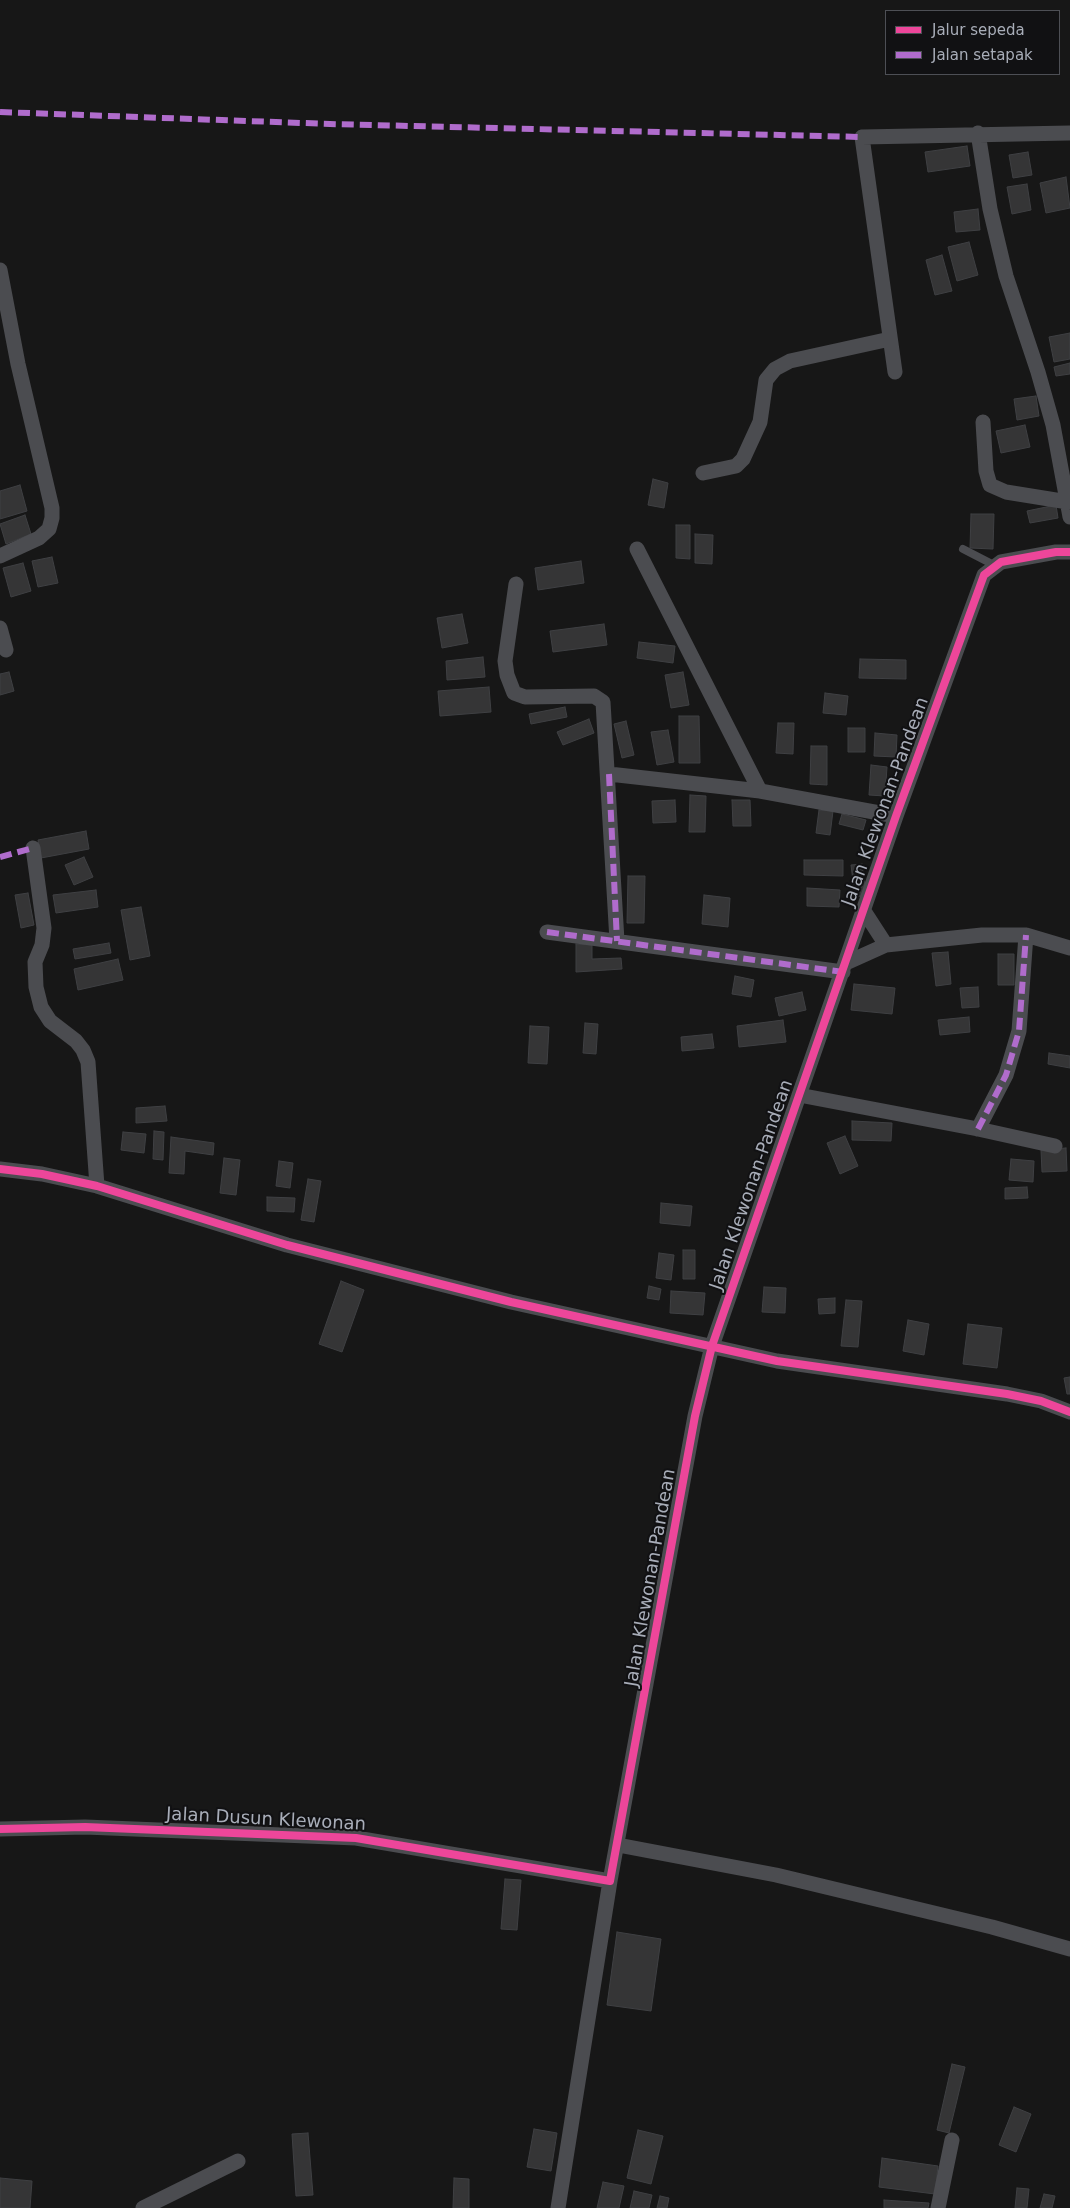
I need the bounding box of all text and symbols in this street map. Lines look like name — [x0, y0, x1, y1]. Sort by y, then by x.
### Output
legend — [885, 10, 1060, 75]
text: Jalur sepeda — [932, 21, 1025, 39]
text: Jalan setapak — [932, 46, 1033, 64]
street label: Jalan Klewonan-Pandean — [838, 695, 934, 909]
street label: Jalan Klewonan-Pandean — [706, 1077, 798, 1293]
street label: Jalan Klewonan-Pandean — [621, 1467, 681, 1689]
street label: Jalan Dusun Klewonan — [165, 1804, 367, 1836]

